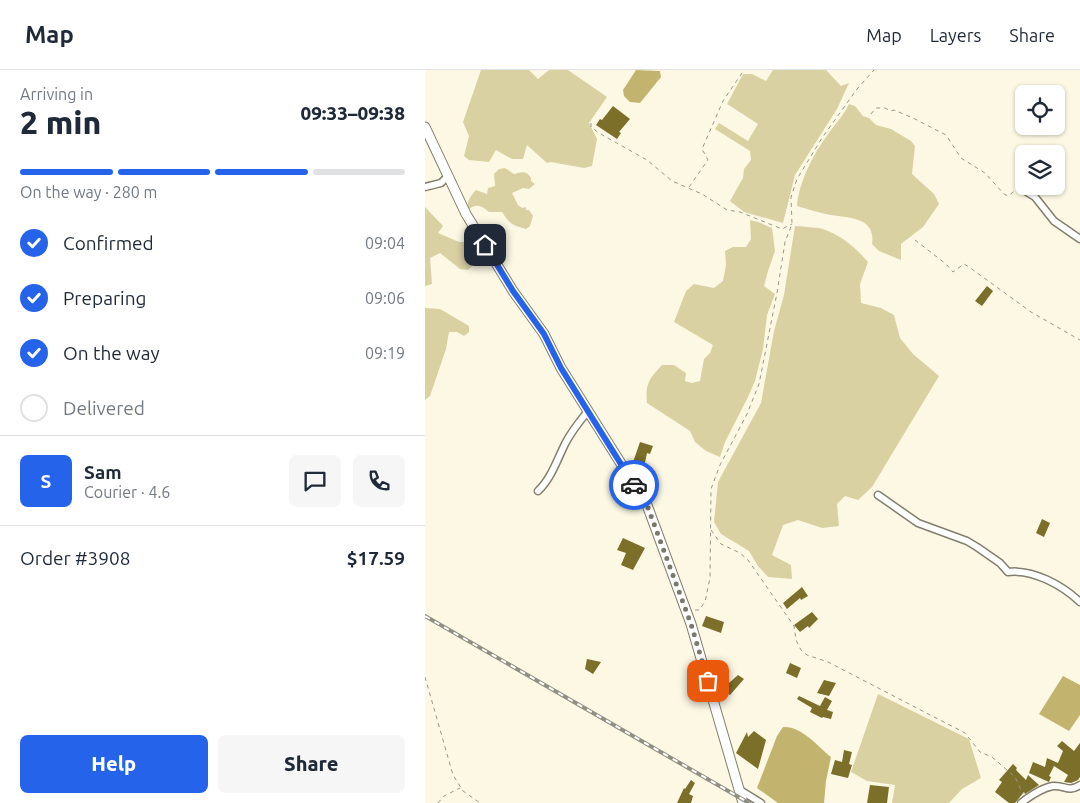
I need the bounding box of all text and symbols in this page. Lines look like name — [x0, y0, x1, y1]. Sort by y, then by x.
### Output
text: Map — [25, 21, 74, 48]
text: Map — [866, 25, 902, 45]
text: Layers — [930, 25, 981, 45]
text: Share — [1009, 25, 1055, 45]
text: Arriving in — [20, 85, 93, 103]
map controls — [1015, 85, 1065, 195]
button: locate — [1015, 85, 1065, 135]
text: 09:33–09:38 — [300, 102, 405, 124]
text: 2 min — [20, 104, 101, 140]
button: layers — [1015, 145, 1065, 195]
text: On the way · 280 m — [20, 183, 157, 201]
pin — [464, 224, 506, 266]
icon: check — [20, 229, 48, 257]
icon: home — [471, 231, 499, 259]
text: Confirmed — [63, 232, 154, 254]
text: 09:04 — [365, 234, 405, 252]
icon: check — [20, 284, 48, 312]
text: Preparing — [63, 287, 147, 309]
text: 09:06 — [365, 289, 405, 307]
icon: check — [20, 339, 48, 367]
text: On the way — [63, 342, 160, 364]
text: 09:19 — [365, 344, 405, 362]
text: Delivered — [63, 397, 145, 419]
button: chat — [289, 455, 341, 507]
button: phone — [353, 455, 405, 507]
courier — [609, 460, 659, 510]
text: Sam — [84, 461, 122, 483]
text: S — [41, 470, 51, 492]
icon: car — [620, 471, 648, 499]
text: Courier · 4.6 — [84, 483, 170, 501]
text: Order #3908 — [20, 547, 130, 569]
text: $17.59 — [347, 547, 405, 569]
pin — [687, 660, 729, 702]
icon: bag — [694, 667, 722, 695]
button: Help — [20, 735, 208, 793]
button: Share — [218, 735, 405, 793]

